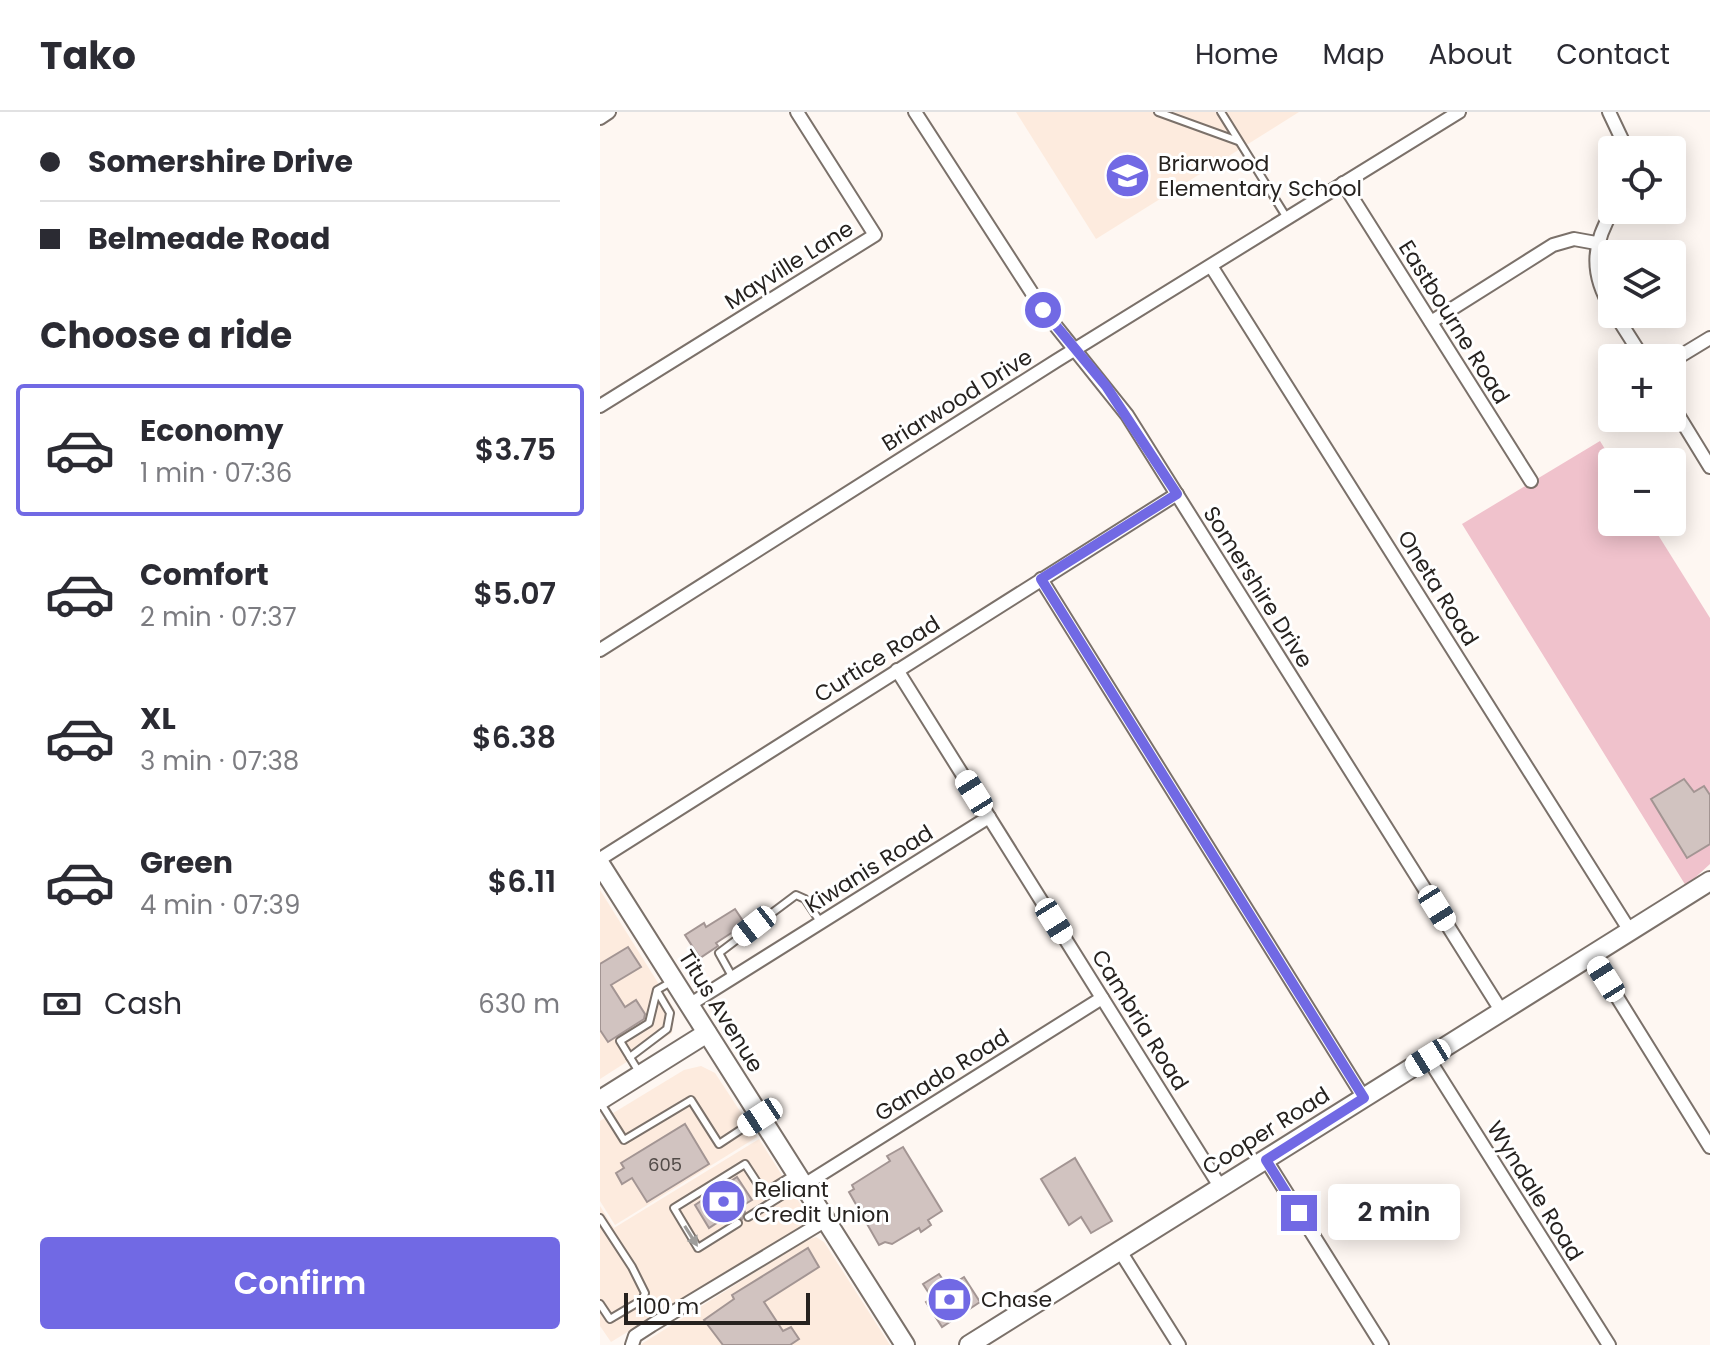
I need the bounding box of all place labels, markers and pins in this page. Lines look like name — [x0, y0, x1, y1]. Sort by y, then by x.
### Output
place label: Briarwood Elementary School — [1158, 148, 1362, 204]
school or university icon: Briarwood Elementary School — [1103, 152, 1151, 200]
place label: Reliant Credit Union — [754, 1174, 890, 1230]
bank icon: Reliant Credit Union — [699, 1178, 747, 1226]
bank icon: Chase — [926, 1275, 974, 1323]
place label: Chase — [981, 1284, 1052, 1315]

